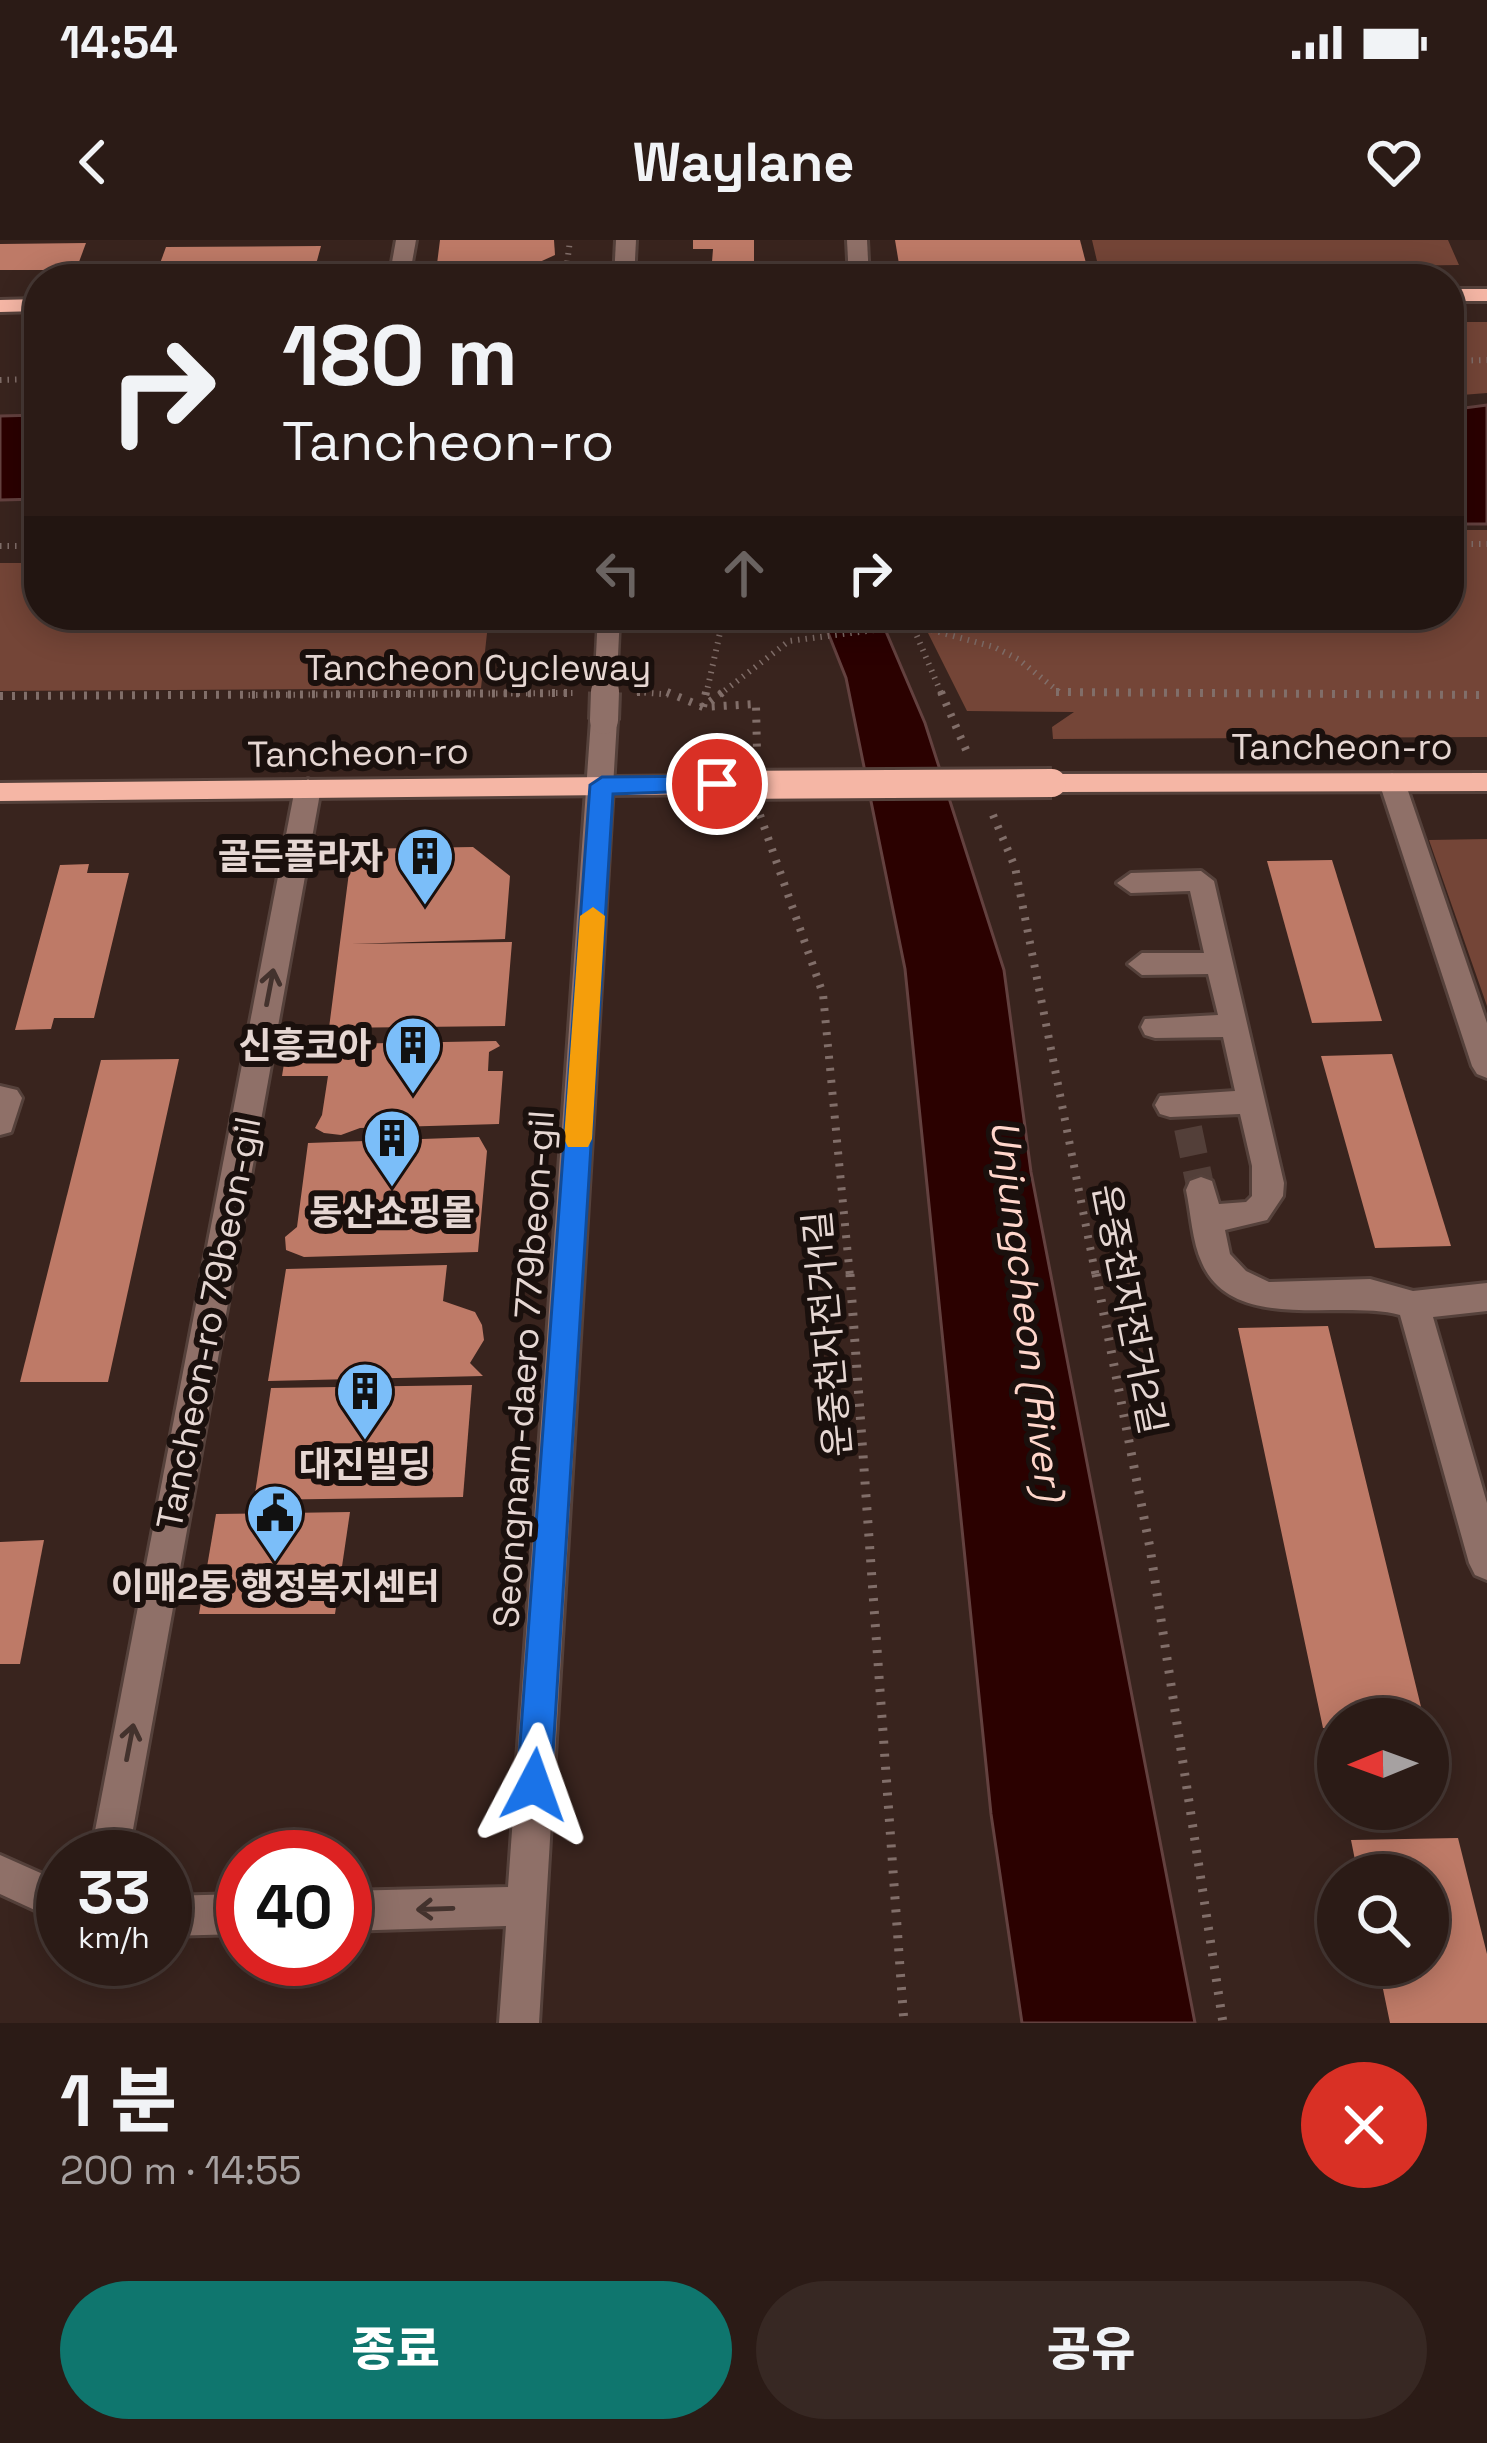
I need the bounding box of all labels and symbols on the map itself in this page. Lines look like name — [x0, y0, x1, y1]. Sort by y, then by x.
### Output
street label: Tancheon Cycleway — [305, 645, 651, 691]
street label: Tancheon-ro — [1231, 724, 1453, 770]
street label: Tancheon-ro — [247, 728, 469, 778]
pin — [666, 733, 768, 835]
building icon: 골든플라자 — [394, 825, 456, 907]
place label: 골든플라자 — [217, 834, 383, 880]
one-way arrow — [260, 968, 283, 1007]
building icon: 신흥코아 — [382, 1014, 444, 1096]
place label: 신흥코아 — [239, 1023, 371, 1069]
building icon: 동산쇼핑몰 — [361, 1107, 423, 1189]
street label: Seongnam-daero 779beon-gil — [483, 1109, 565, 1629]
street label: Tancheon-ro 79beon-gil — [146, 1113, 272, 1533]
water label: Unjungcheon (River) — [980, 1117, 1076, 1506]
street label: 운중천자전거2길 — [1082, 1180, 1176, 1438]
place label: 동산쇼핑몰 — [309, 1190, 475, 1236]
street label: 운중천자전거1길 — [794, 1209, 862, 1459]
building icon: 대진빌딩 — [334, 1360, 396, 1442]
place label: 대진빌딩 — [299, 1442, 431, 1488]
public building icon: 이매2동 행정복지센터 — [244, 1482, 306, 1564]
place label: 이매2동 행정복지센터 — [111, 1564, 439, 1610]
north arrow — [1317, 1698, 1449, 1830]
position arrow — [471, 1722, 597, 1848]
one-way arrow — [120, 1723, 142, 1762]
speed limit sign: 40 — [216, 1830, 372, 1986]
one-way arrow — [416, 1897, 455, 1920]

